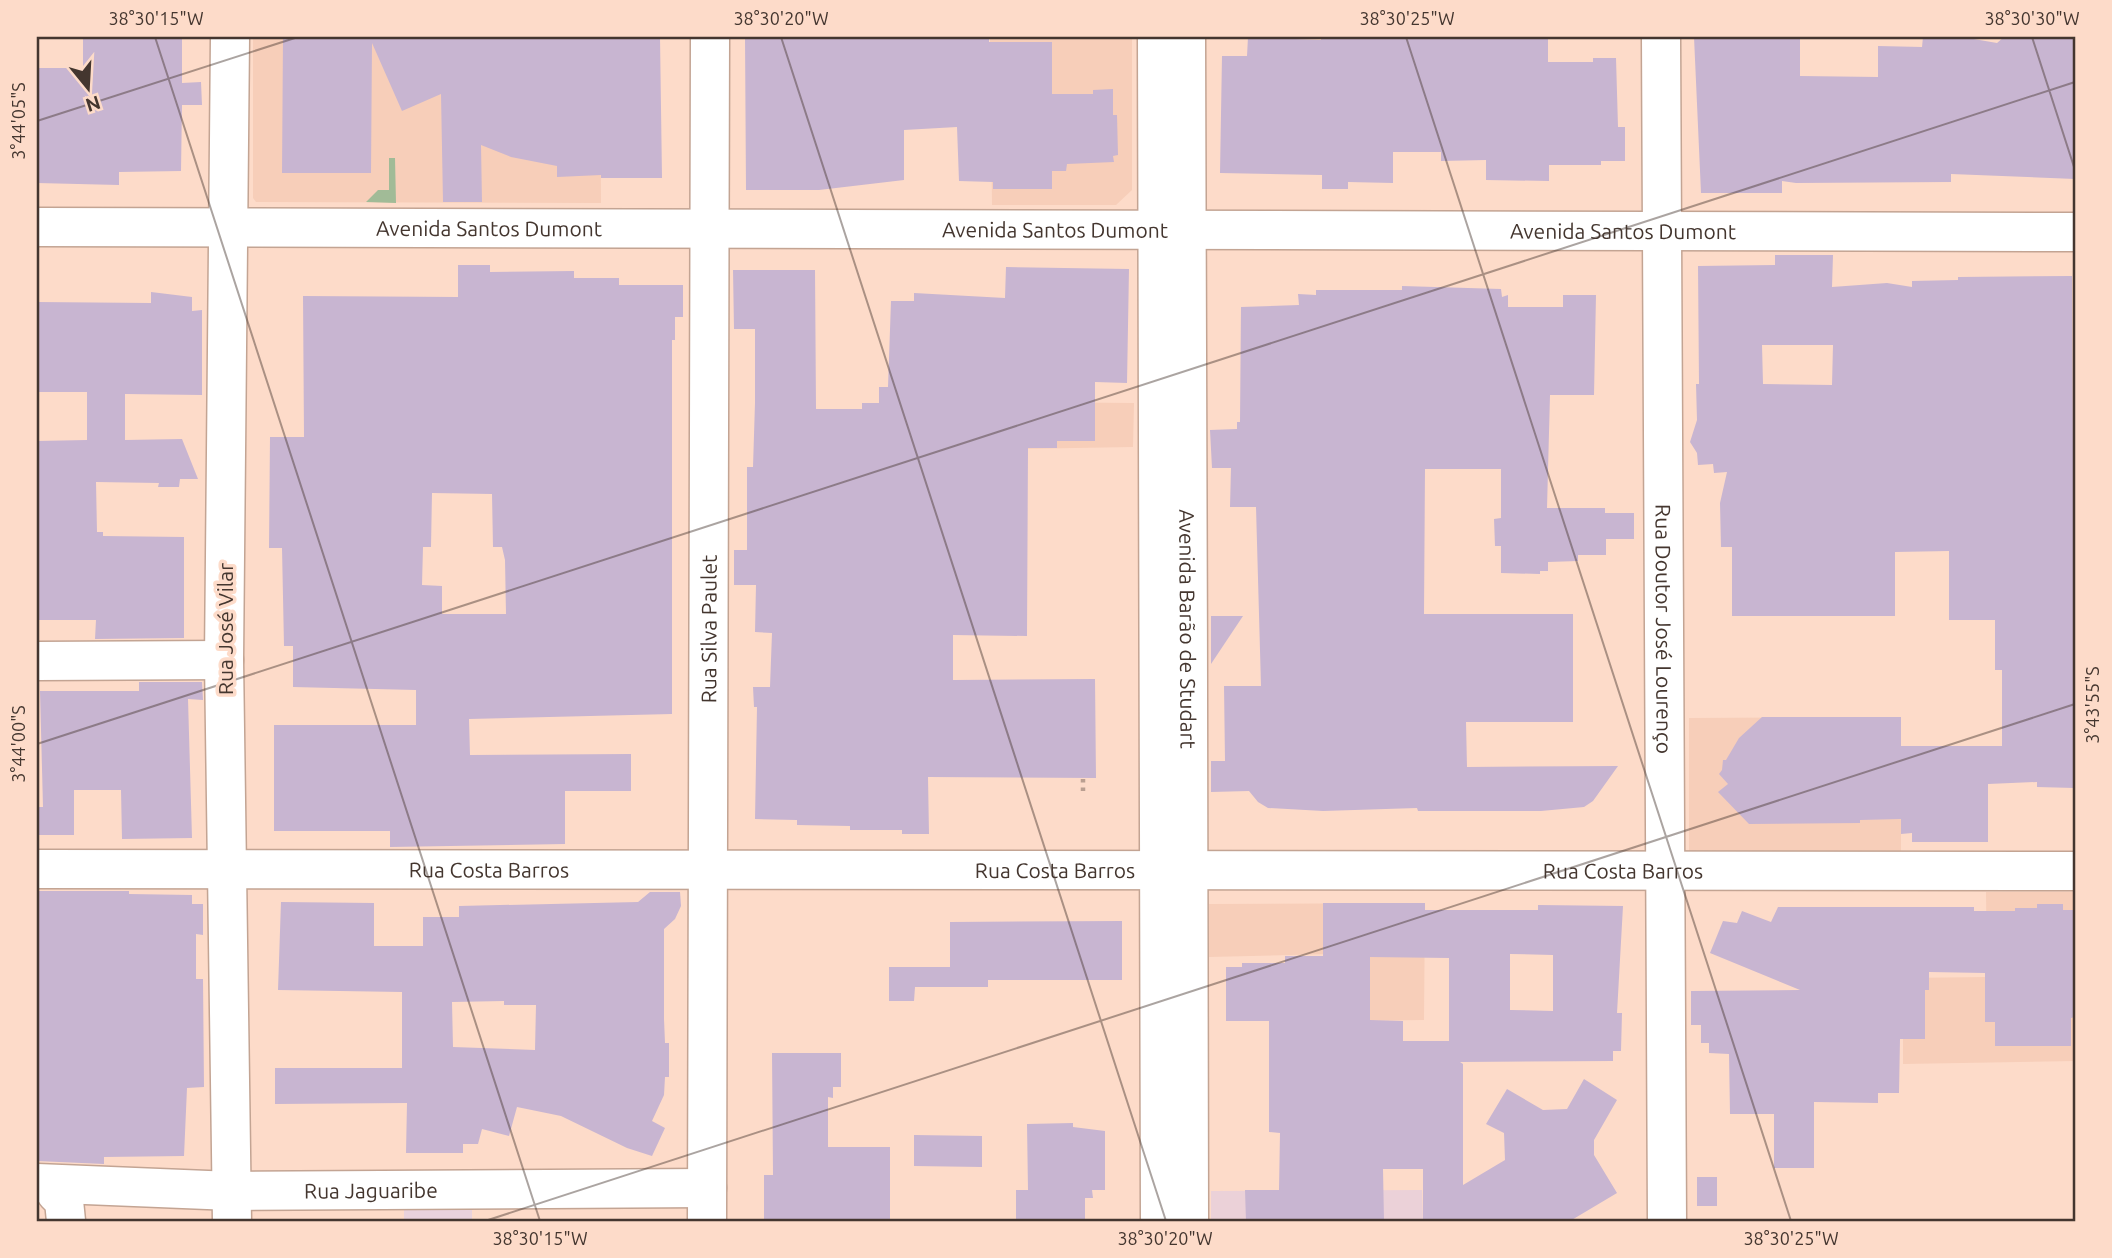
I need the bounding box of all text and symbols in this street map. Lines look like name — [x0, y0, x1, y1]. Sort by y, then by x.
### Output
text: 38°30'15"W — [108, 8, 204, 28]
text: 38°30'20"W — [733, 8, 829, 28]
text: 38°30'25"W — [1359, 8, 1455, 28]
text: 38°30'30"W — [1984, 8, 2080, 28]
north arrow — [52, 52, 122, 122]
text: 3°44'05"S — [8, 82, 28, 160]
text: N — [83, 92, 103, 117]
street label: Avenida Santos Dumont — [376, 216, 602, 240]
street label: Avenida Santos Dumont — [942, 217, 1168, 242]
street label: Avenida Santos Dumont — [1510, 219, 1736, 243]
street label: Rua Doutor José Lourenço — [1651, 504, 1677, 754]
street label: Avenida Barão de Studart — [1175, 509, 1201, 749]
street label: Rua Silva Paulet — [696, 555, 721, 703]
street label: Rua José Vilar — [213, 563, 237, 695]
text: 3°43'55"S — [2082, 666, 2102, 744]
text: 3°44'00"S — [8, 705, 28, 783]
street label: Rua Costa Barros — [409, 857, 569, 882]
street label: Rua Costa Barros — [975, 858, 1135, 882]
street label: Rua Costa Barros — [1543, 858, 1703, 883]
street label: Rua Jaguaribe — [304, 1178, 438, 1203]
text: 38°30'15"W — [492, 1228, 588, 1248]
text: 38°30'20"W — [1117, 1228, 1213, 1248]
text: 38°30'25"W — [1743, 1228, 1839, 1248]

